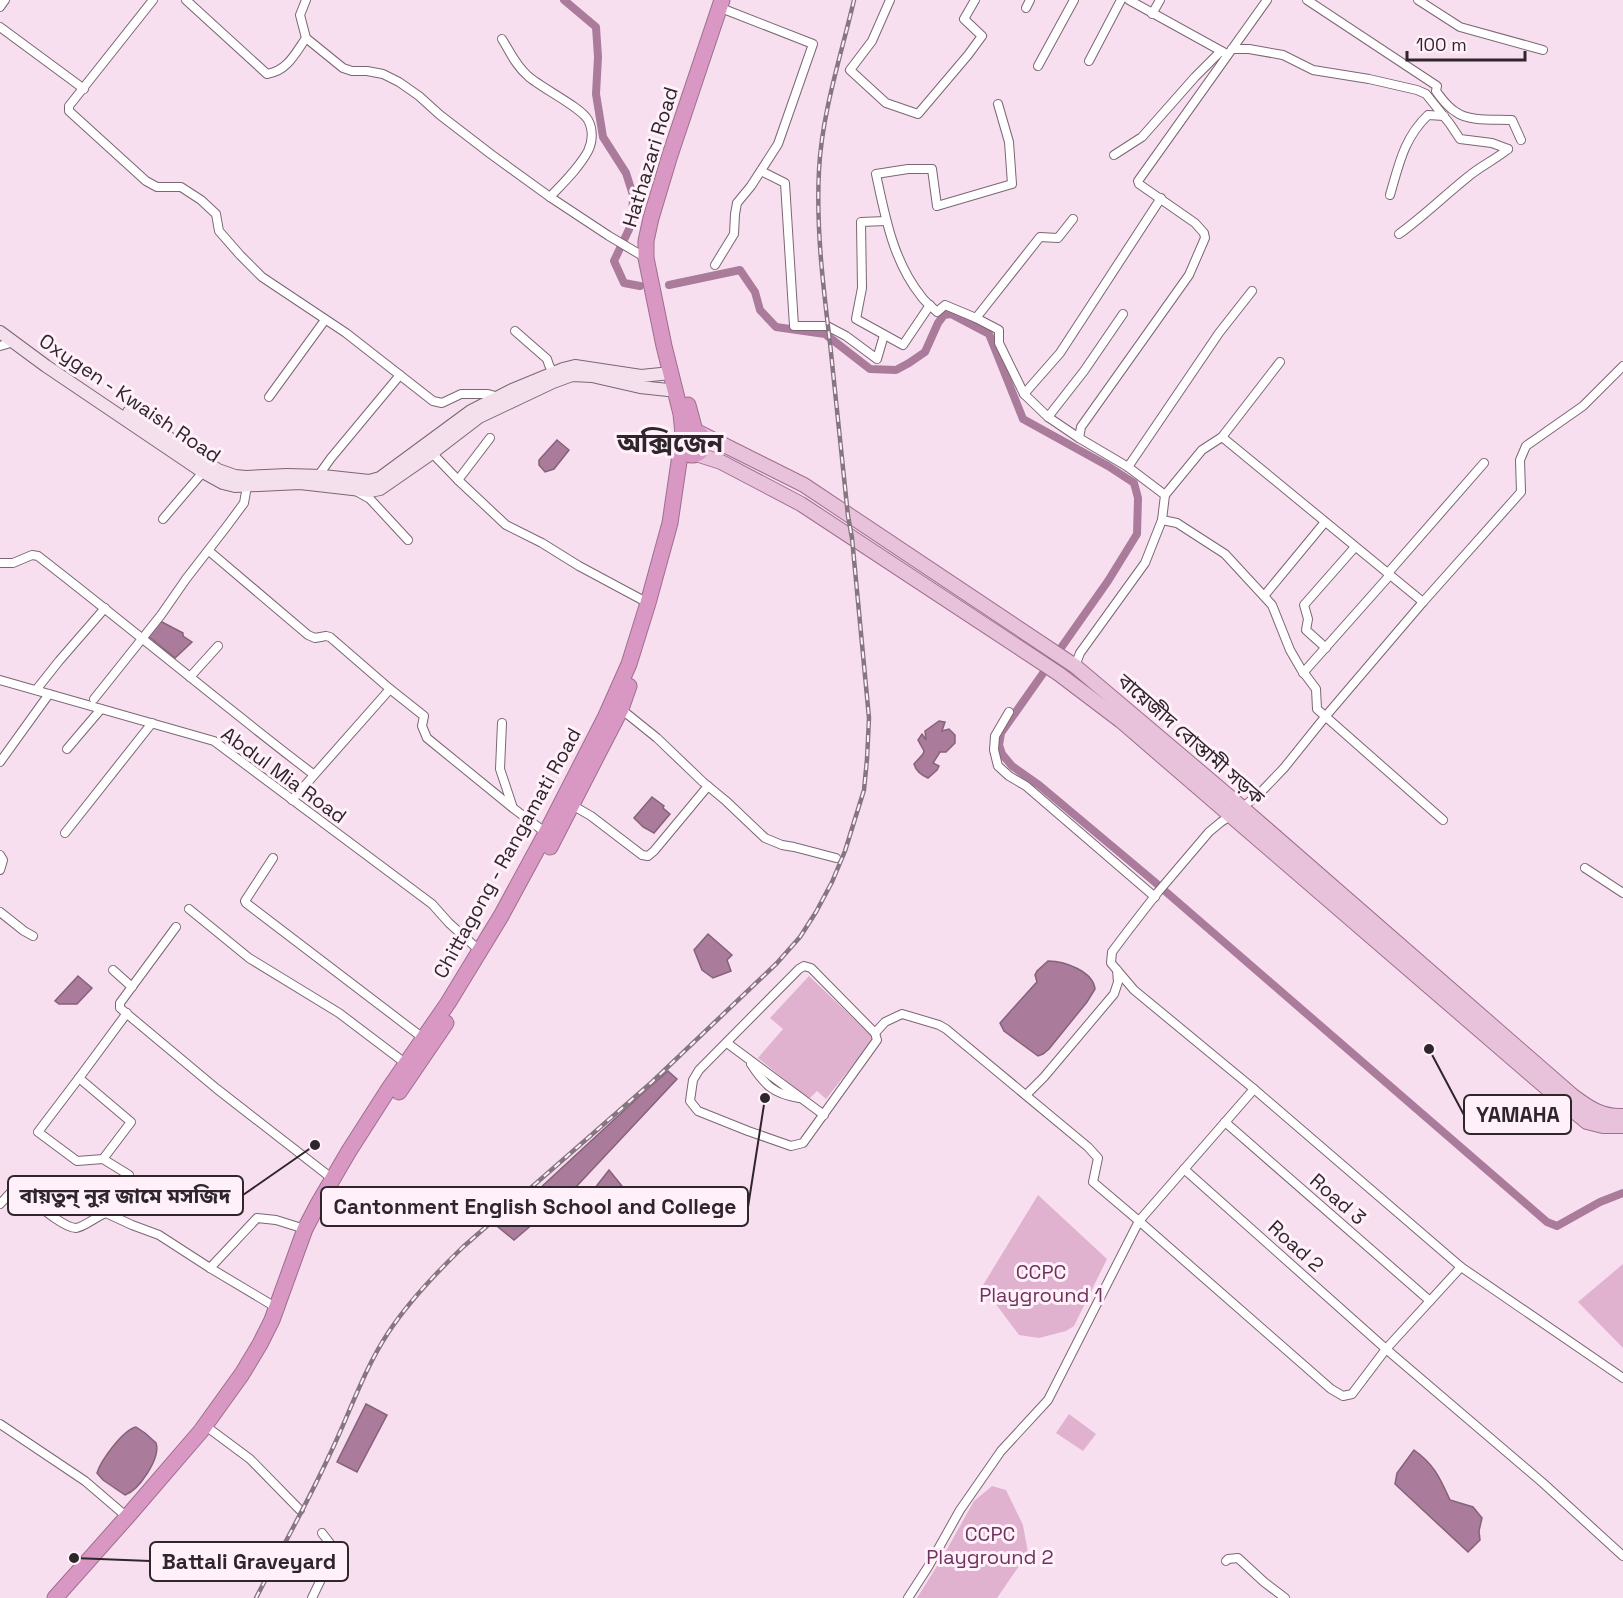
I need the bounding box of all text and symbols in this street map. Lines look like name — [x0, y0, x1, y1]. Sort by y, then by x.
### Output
scale bar — [1407, 24, 1526, 62]
text: 100 m — [1416, 33, 1467, 56]
street label: Hathazari Road — [616, 84, 684, 230]
street label: Oxygen - Kwaish Road — [34, 327, 226, 469]
district label: অক্সিজেন — [616, 426, 724, 460]
street label: বায়েজীদ বোস্তামী সড়ক — [1111, 667, 1271, 811]
street label: Abdul Mia Road — [216, 721, 352, 829]
street label: Chittagong - Rangamati Road — [427, 723, 587, 983]
callout: YAMAHA — [1464, 1095, 1571, 1134]
text: YAMAHA — [1476, 1101, 1560, 1128]
street label: Road 3 — [1304, 1167, 1372, 1231]
callout: বায়তুন্ নুর জামে মসজিদ — [8, 1176, 243, 1215]
text: বায়তুন্ নুর জামে মসজিদ — [19, 1182, 232, 1209]
callout: Cantonment English School and College — [321, 1187, 748, 1226]
text: Cantonment English School and College — [334, 1193, 736, 1220]
street label: Road 2 — [1263, 1214, 1329, 1278]
park label: CCPC Playground 1 — [979, 1259, 1103, 1308]
park label: CCPC Playground 2 — [926, 1521, 1054, 1570]
callout: Battali Graveyard — [150, 1542, 348, 1581]
text: Battali Graveyard — [162, 1548, 336, 1575]

